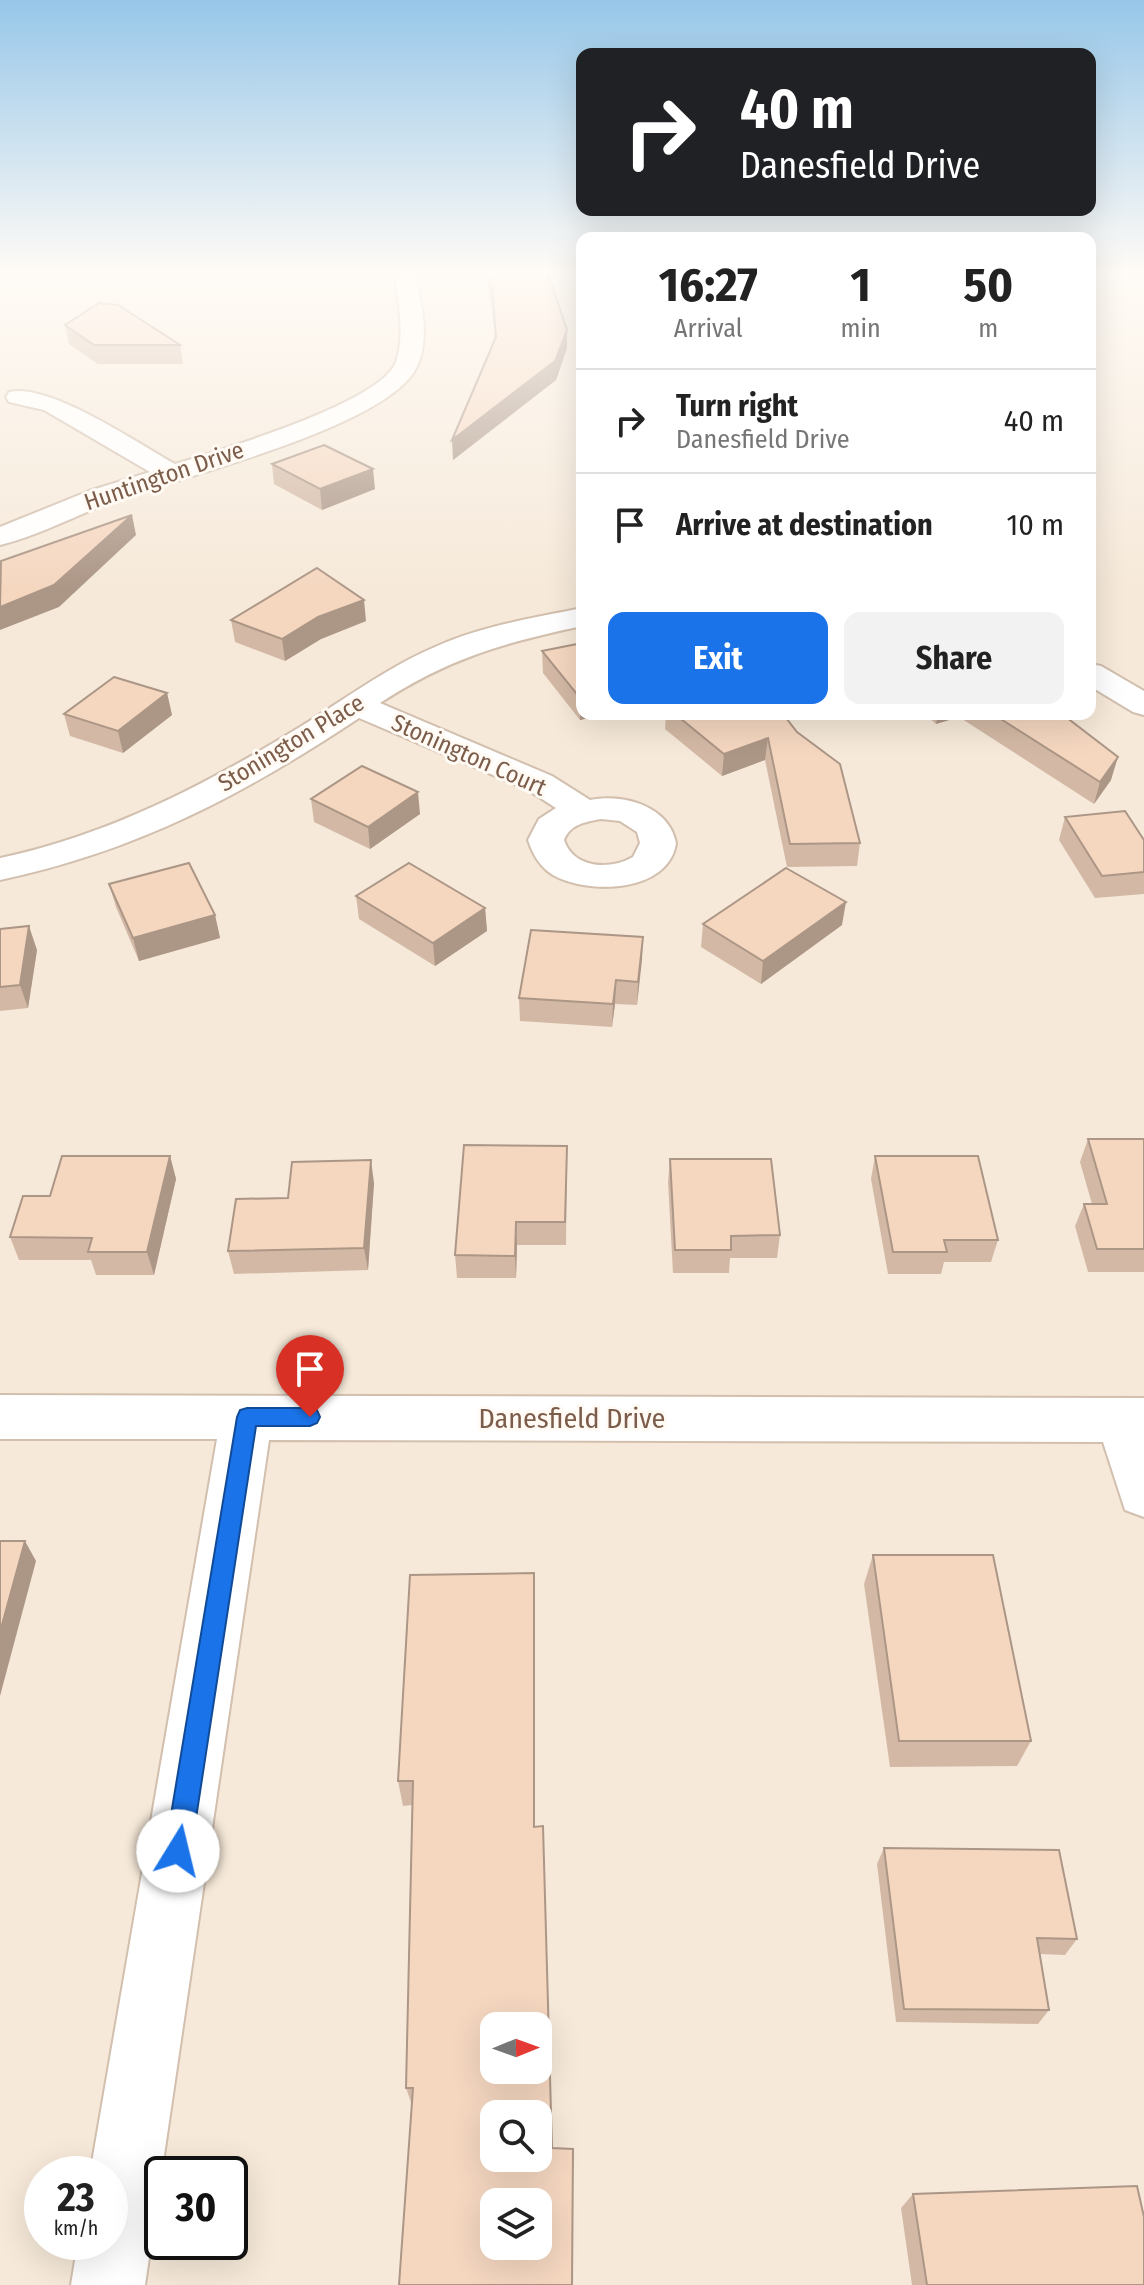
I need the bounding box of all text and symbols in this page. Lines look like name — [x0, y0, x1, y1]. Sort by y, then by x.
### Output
text: 40 m — [740, 76, 854, 143]
icon: right — [608, 80, 712, 184]
text: Danesfield Drive — [740, 144, 980, 188]
text: 16:27 — [659, 256, 758, 314]
text: 1 — [850, 256, 871, 314]
text: 50 — [963, 256, 1013, 314]
text: Arrival — [674, 313, 743, 344]
text: min — [840, 313, 881, 344]
text: m — [978, 313, 998, 344]
text: Turn right — [676, 388, 798, 424]
icon: right — [608, 399, 652, 443]
text: 40 m — [1004, 403, 1064, 439]
text: Danesfield Drive — [676, 424, 850, 455]
street label: Huntington Drive — [81, 436, 247, 516]
icon: arrive — [608, 503, 652, 547]
text: Arrive at destination — [676, 507, 933, 543]
text: 10 m — [1007, 507, 1064, 543]
button: Exit — [608, 612, 828, 704]
button: Share — [844, 612, 1064, 704]
street label: Stonington Place — [213, 689, 369, 797]
street label: Stonington Court — [387, 708, 551, 802]
pin — [276, 1335, 344, 1417]
icon: arrive — [288, 1347, 332, 1391]
street label: Danesfield Drive — [479, 1402, 665, 1435]
position arrow — [136, 1809, 220, 1893]
north arrow — [480, 2012, 552, 2084]
map controls — [480, 2012, 552, 2260]
button: search — [480, 2100, 552, 2172]
speed limit sign: 30 — [144, 2156, 248, 2260]
text: 23 — [57, 2174, 95, 2222]
button: layers — [480, 2188, 552, 2260]
text: km/h — [54, 2216, 98, 2240]

